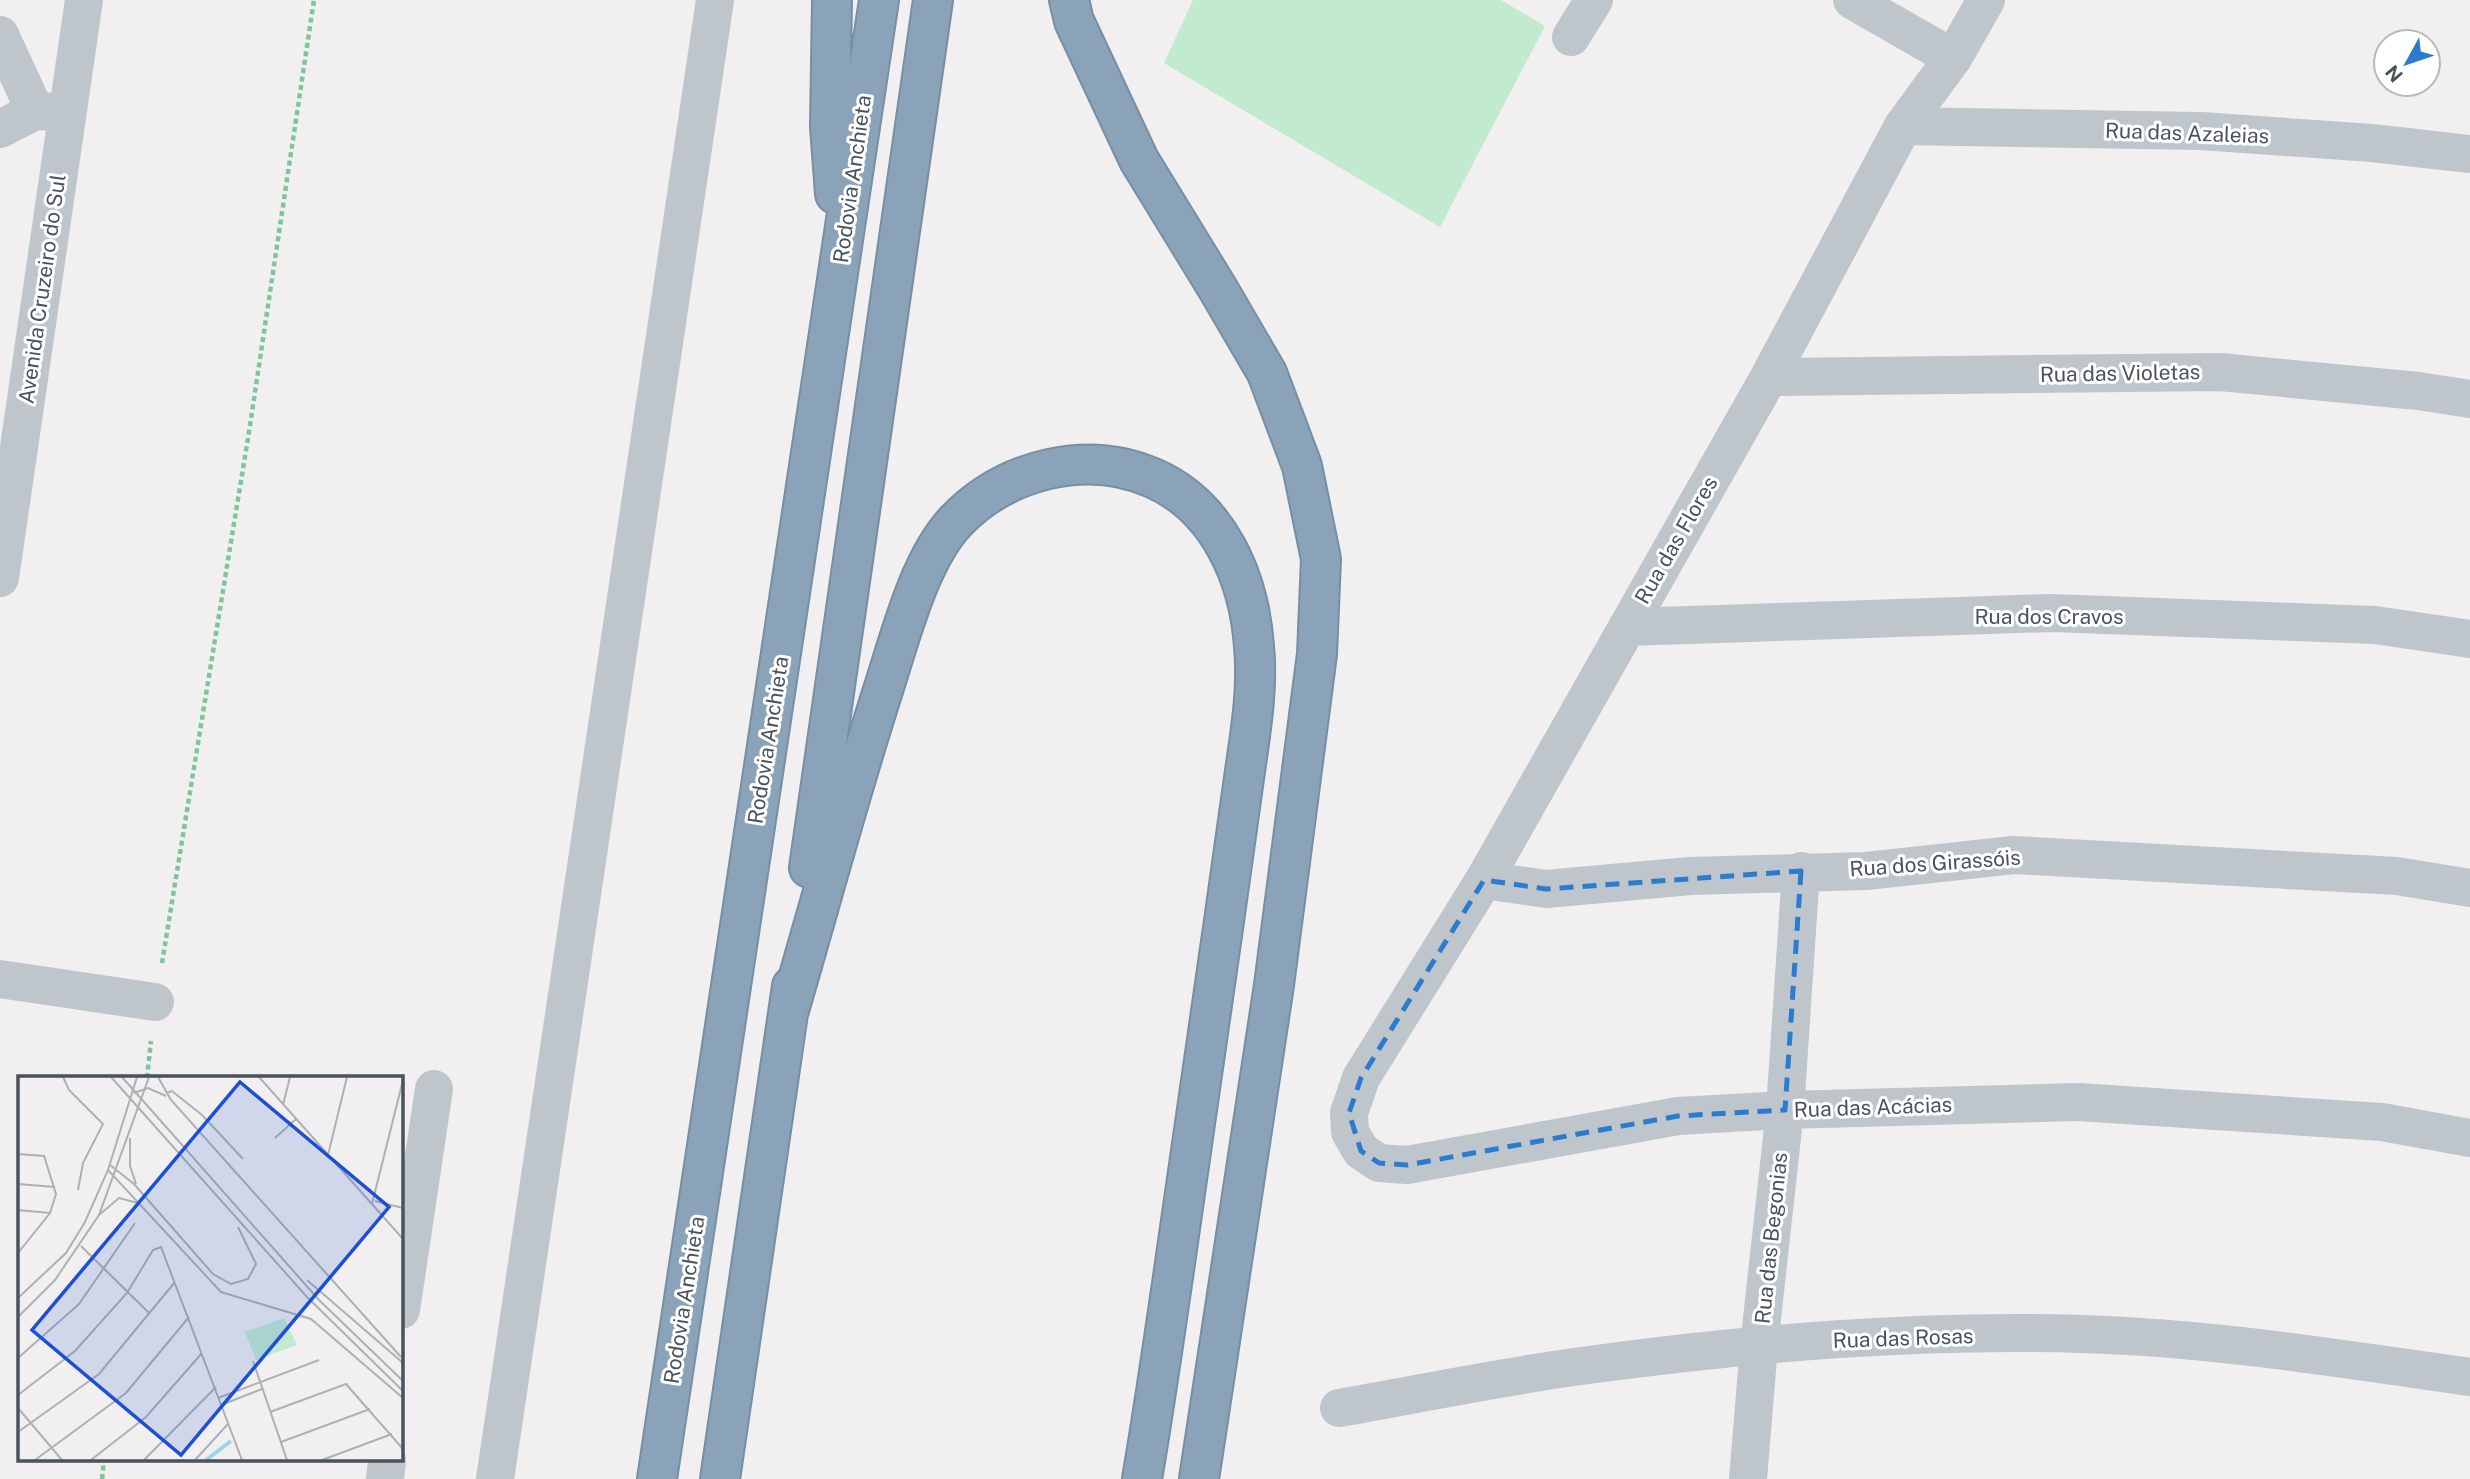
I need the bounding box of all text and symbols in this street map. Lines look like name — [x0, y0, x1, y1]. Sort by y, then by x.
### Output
north arrow — [2372, 28, 2442, 98]
text: N — [2381, 61, 2407, 87]
street label: Rodovia Anchieta — [828, 93, 876, 265]
street label: Rua das Azaleias — [2105, 118, 2269, 148]
street label: Avenida Cruzeiro do Sul — [14, 173, 70, 405]
street label: Rua das Violetas — [2040, 359, 2200, 387]
street label: Rua das Flores — [1629, 472, 1723, 608]
street label: Rua dos Cravos — [1974, 604, 2124, 629]
street label: Rodovia Anchieta — [742, 655, 794, 825]
street label: Rua dos Girassóis — [1849, 845, 2021, 881]
inset map — [18, 1076, 402, 1462]
street label: Rua das Acácias — [1793, 1092, 1953, 1122]
street label: Rua das Begonias — [1750, 1151, 1792, 1325]
street label: Rodovia Anchieta — [658, 1215, 710, 1385]
street label: Rua das Rosas — [1832, 1323, 1974, 1353]

